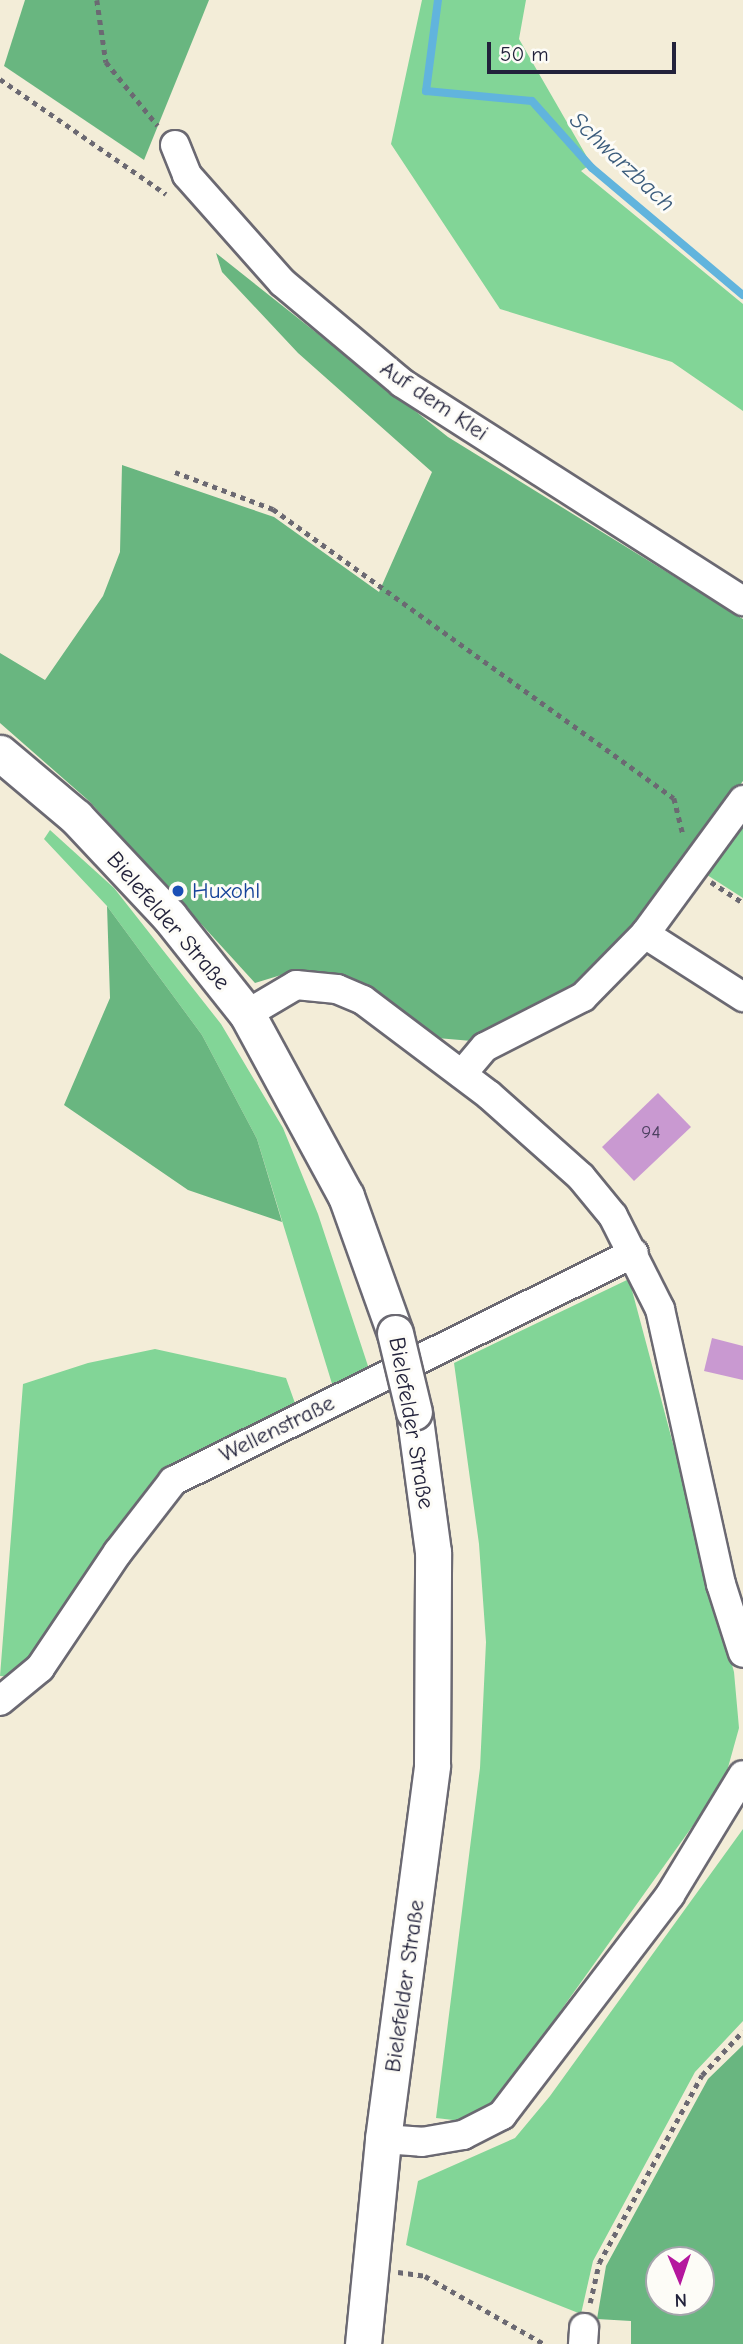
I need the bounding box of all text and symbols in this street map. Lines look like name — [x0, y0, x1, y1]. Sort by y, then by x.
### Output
scale bar — [491, 28, 680, 72]
text: 50 m — [500, 42, 549, 66]
water label: Schwarzbach — [563, 106, 681, 218]
street label: Auf dem Klei — [375, 355, 493, 447]
street label: Bielefelder Straße — [100, 846, 236, 996]
place label: Huxohl — [192, 877, 260, 905]
marker: Huxohl — [170, 883, 186, 899]
house number: 94 — [641, 1122, 661, 1144]
street label: Bielefelder Straße — [382, 1335, 440, 1511]
street label: Wellenstraße — [215, 1389, 339, 1469]
street label: Bielefelder Straße — [379, 1898, 431, 2074]
north arrow — [645, 2246, 715, 2316]
text: N — [674, 2289, 687, 2311]

